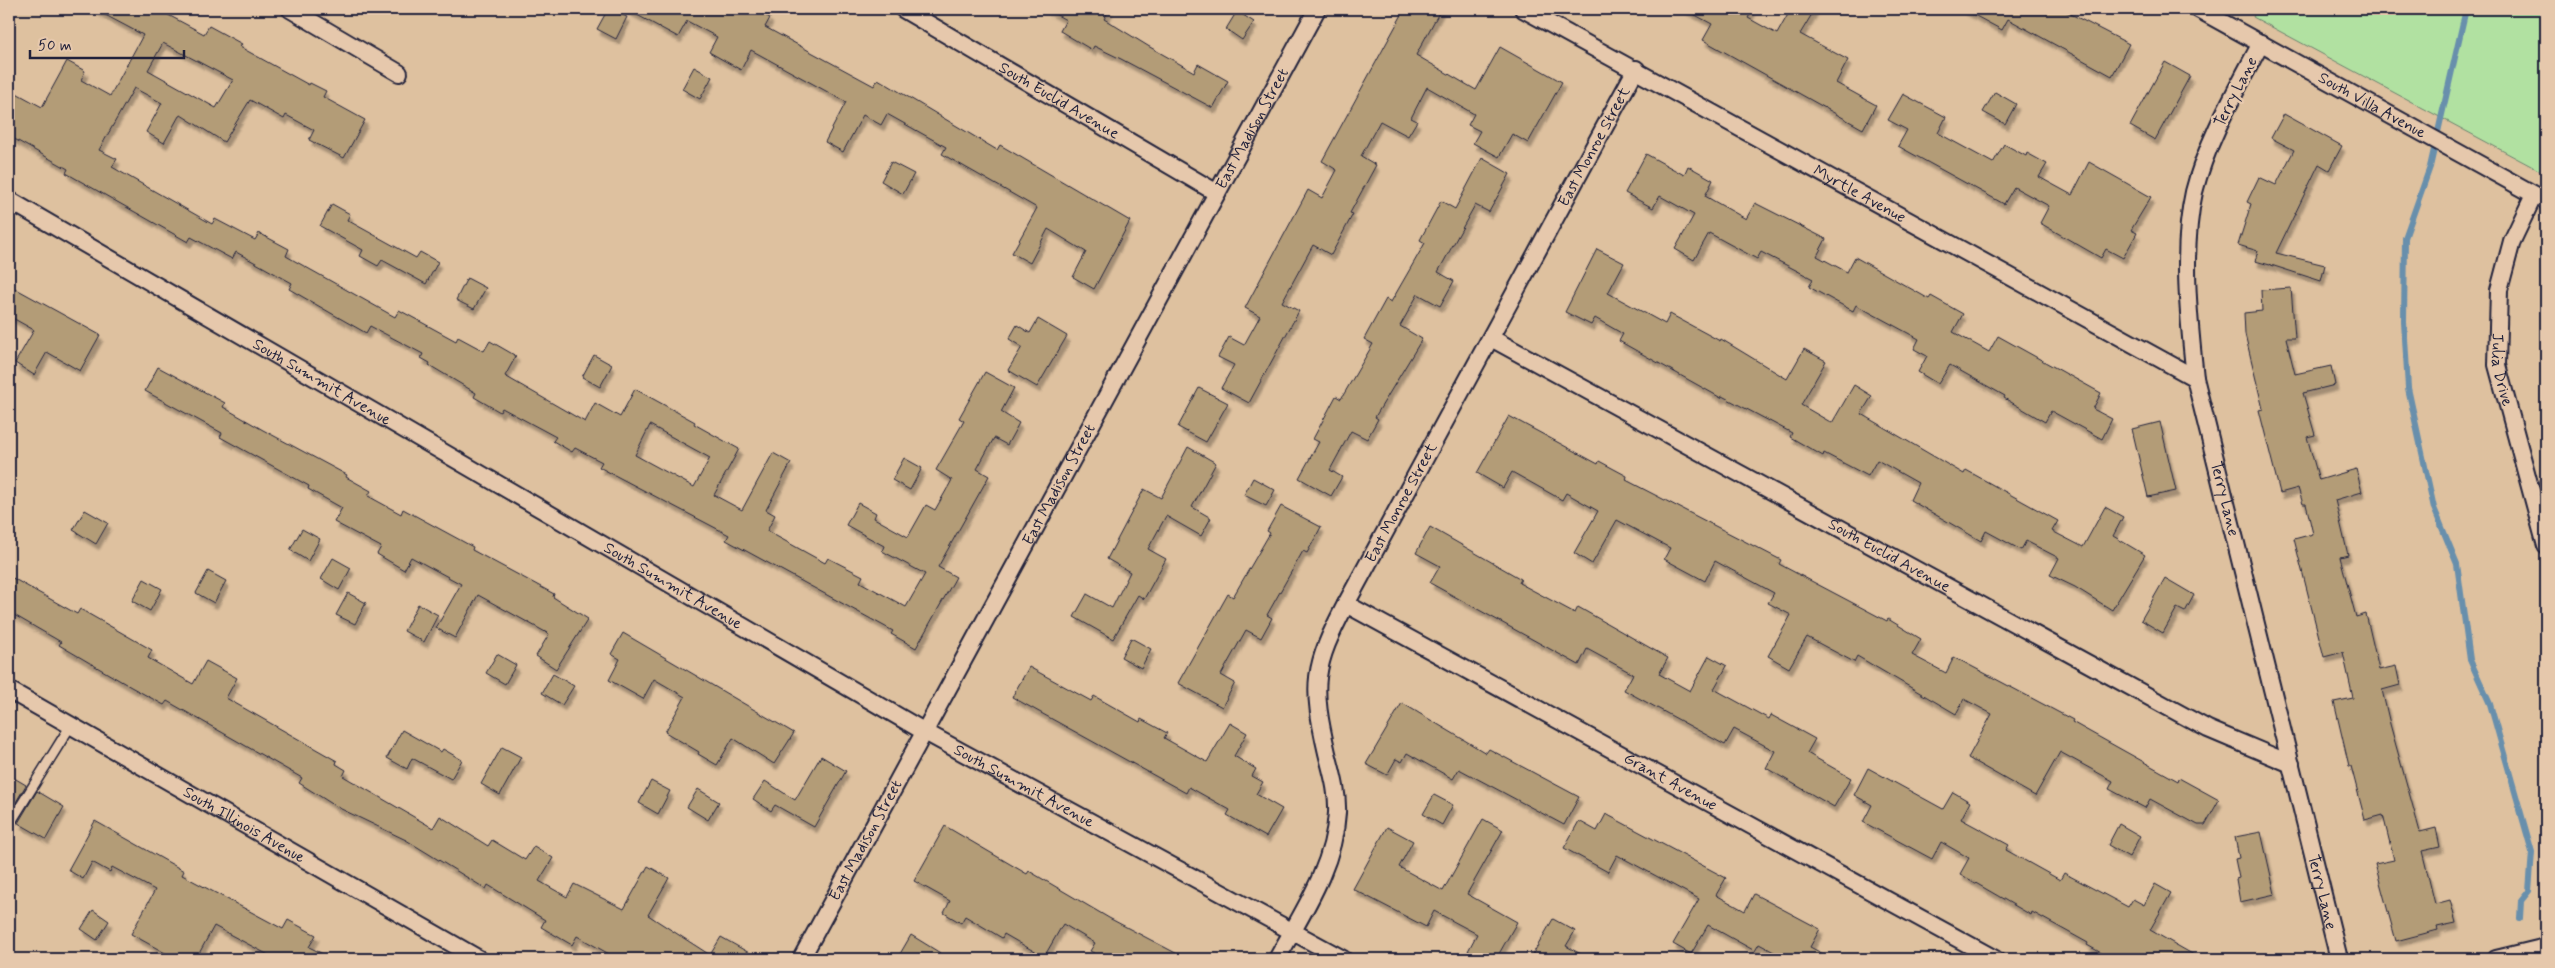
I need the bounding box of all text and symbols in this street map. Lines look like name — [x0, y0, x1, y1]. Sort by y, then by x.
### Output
scale bar — [30, 28, 184, 60]
text: 50 m — [38, 36, 72, 56]
street label: Terry Lane — [2209, 53, 2263, 131]
street label: South Euclid Avenue — [995, 57, 1123, 144]
street label: East Madison Street — [1211, 64, 1293, 193]
street label: South Villa Avenue — [2315, 67, 2430, 144]
street label: East Monroe Street — [1553, 83, 1635, 210]
street label: Myrtle Avenue — [1809, 160, 1910, 228]
street label: South Summit Avenue — [249, 333, 396, 431]
street label: Julia Drive — [2486, 333, 2518, 409]
street label: East Madison Street — [1017, 420, 1100, 549]
street label: East Monroe Street — [1360, 439, 1442, 566]
street label: Terry Lane — [2206, 459, 2244, 538]
street label: South Euclid Avenue — [1825, 514, 1955, 597]
street label: South Summit Avenue — [600, 537, 747, 634]
street label: South Summit Avenue — [950, 739, 1098, 833]
street label: Grant Avenue — [1620, 747, 1721, 816]
street label: East Madison Street — [824, 776, 907, 905]
street label: South Illinois Avenue — [179, 781, 309, 868]
street label: Terry Lane — [2303, 852, 2342, 932]

